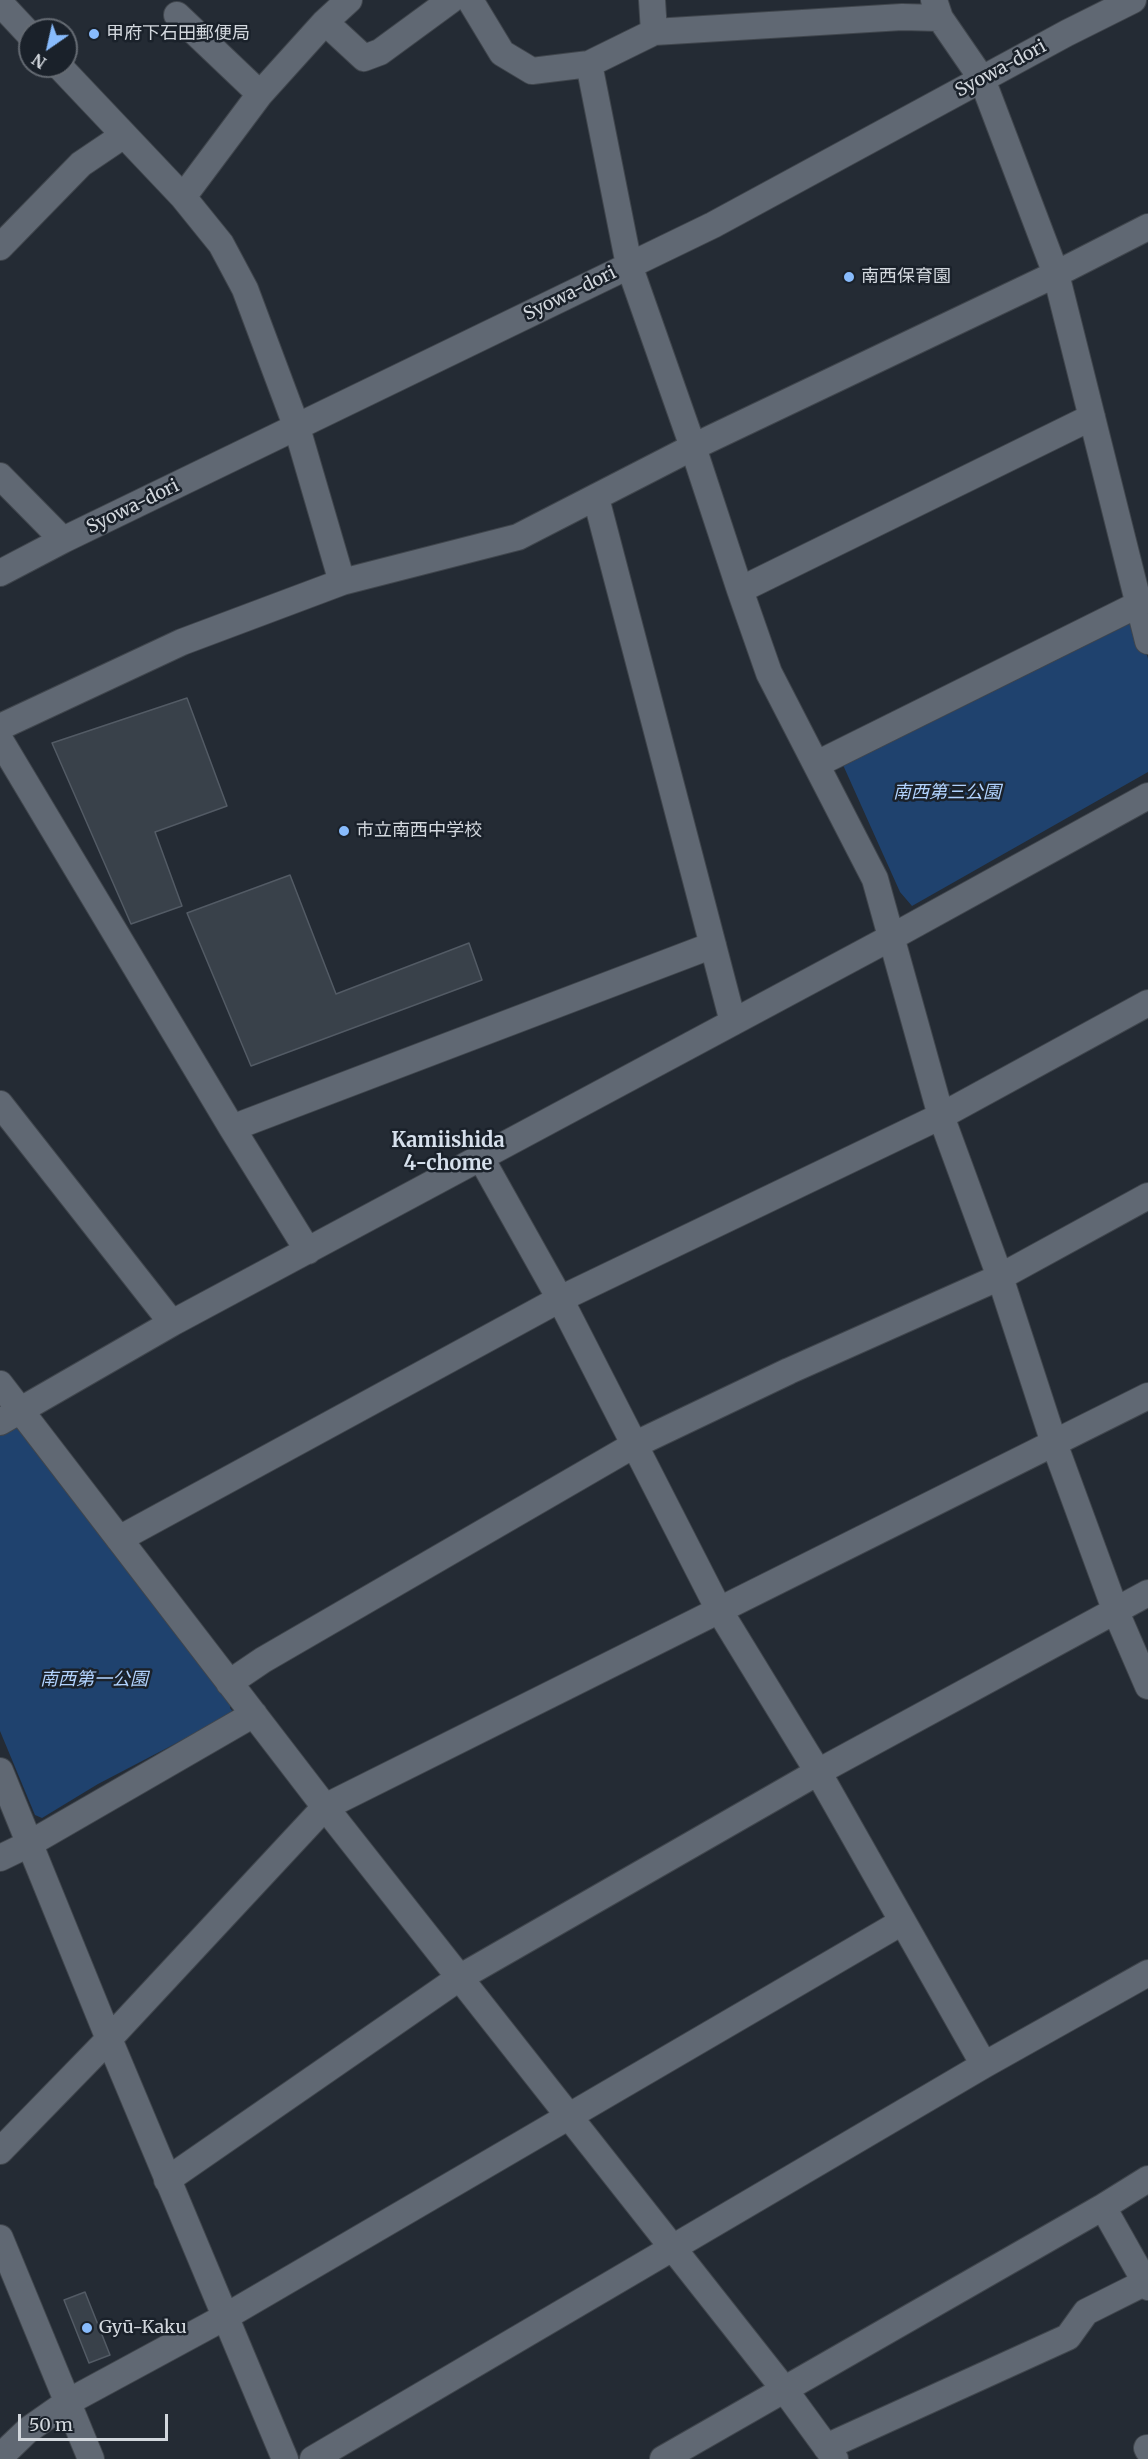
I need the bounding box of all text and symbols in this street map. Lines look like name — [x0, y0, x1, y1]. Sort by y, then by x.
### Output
north arrow — [18, 18, 78, 78]
place label: 甲府下石田郵便局 — [106, 23, 250, 45]
marker: 甲府下石田郵便局 — [87, 27, 101, 41]
street label: Syowa-dori — [952, 36, 1050, 102]
text: N — [28, 49, 50, 73]
street label: Syowa-dori — [520, 262, 620, 326]
place label: 南西保育園 — [861, 266, 951, 288]
marker: 南西保育園 — [842, 270, 856, 284]
street label: Syowa-dori — [83, 475, 183, 539]
park label: 南西第三公園 — [893, 782, 1001, 804]
place label: 市立南西中学校 — [356, 820, 482, 842]
marker: 市立南西中学校 — [337, 824, 351, 838]
district label: Kamiishida 4-chome — [391, 1129, 505, 1176]
park label: 南西第一公園 — [40, 1669, 148, 1691]
place label: Gyū-Kaku — [99, 2317, 187, 2339]
marker: Gyū-Kaku — [80, 2321, 94, 2335]
scale bar — [21, 2402, 171, 2440]
text: 50 m — [29, 2413, 73, 2436]

